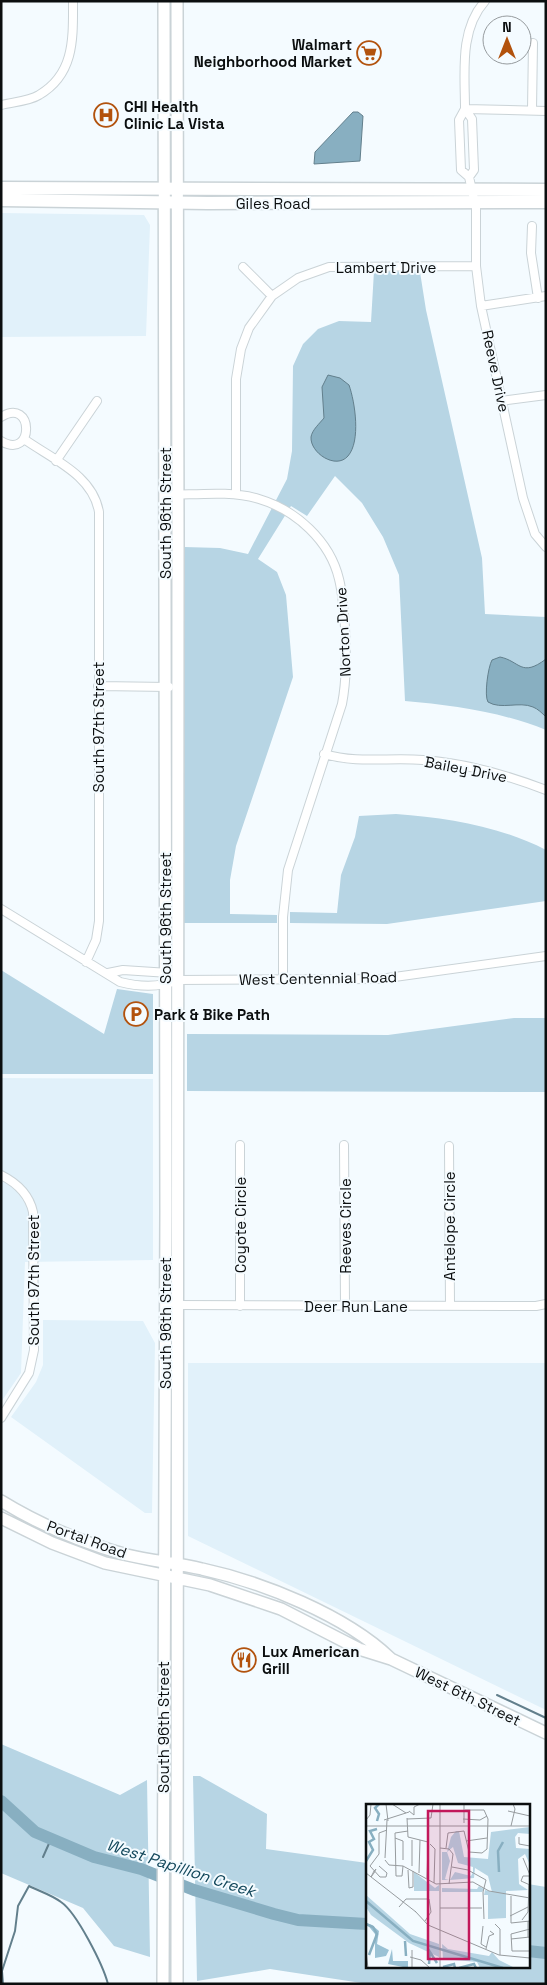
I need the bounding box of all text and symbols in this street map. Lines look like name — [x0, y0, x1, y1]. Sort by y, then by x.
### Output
north arrow — [482, 15, 532, 65]
text: N — [502, 18, 512, 36]
place label: Walmart Neighborhood Market — [194, 35, 352, 71]
supermarket icon: Walmart Neighborhood Market — [356, 40, 382, 66]
place label: CHI Health Clinic La Vista — [124, 97, 225, 133]
hospital icon: CHI Health Clinic La Vista — [93, 102, 119, 128]
street label: Giles Road — [236, 194, 310, 213]
street label: Lambert Drive — [336, 258, 436, 277]
street label: Reeve Drive — [478, 328, 514, 414]
street label: South 96th Street — [156, 447, 175, 579]
street label: Norton Drive — [331, 587, 355, 677]
street label: South 97th Street — [89, 662, 108, 792]
street label: Bailey Drive — [423, 752, 509, 786]
street label: South 96th Street — [156, 852, 175, 984]
street label: West Centennial Road — [239, 967, 397, 989]
parking icon: Park & Bike Path — [123, 1001, 149, 1027]
place label: Park & Bike Path — [154, 1005, 270, 1024]
street label: Antelope Circle — [440, 1171, 459, 1281]
street label: Coyote Circle — [231, 1177, 250, 1273]
street label: Reeves Circle — [336, 1178, 355, 1274]
street label: South 97th Street — [24, 1215, 43, 1345]
street label: South 96th Street — [156, 1257, 175, 1389]
street label: Deer Run Lane — [304, 1297, 408, 1316]
street label: Portal Road — [45, 1516, 129, 1562]
place label: Lux American Grill — [262, 1642, 360, 1678]
restaurant icon: Lux American Grill — [231, 1647, 257, 1673]
street label: South 96th Street — [154, 1661, 173, 1793]
street label: West 6th Street — [412, 1662, 524, 1730]
inset map — [366, 1804, 530, 1968]
water label: West Papillion Creek — [104, 1834, 260, 1903]

